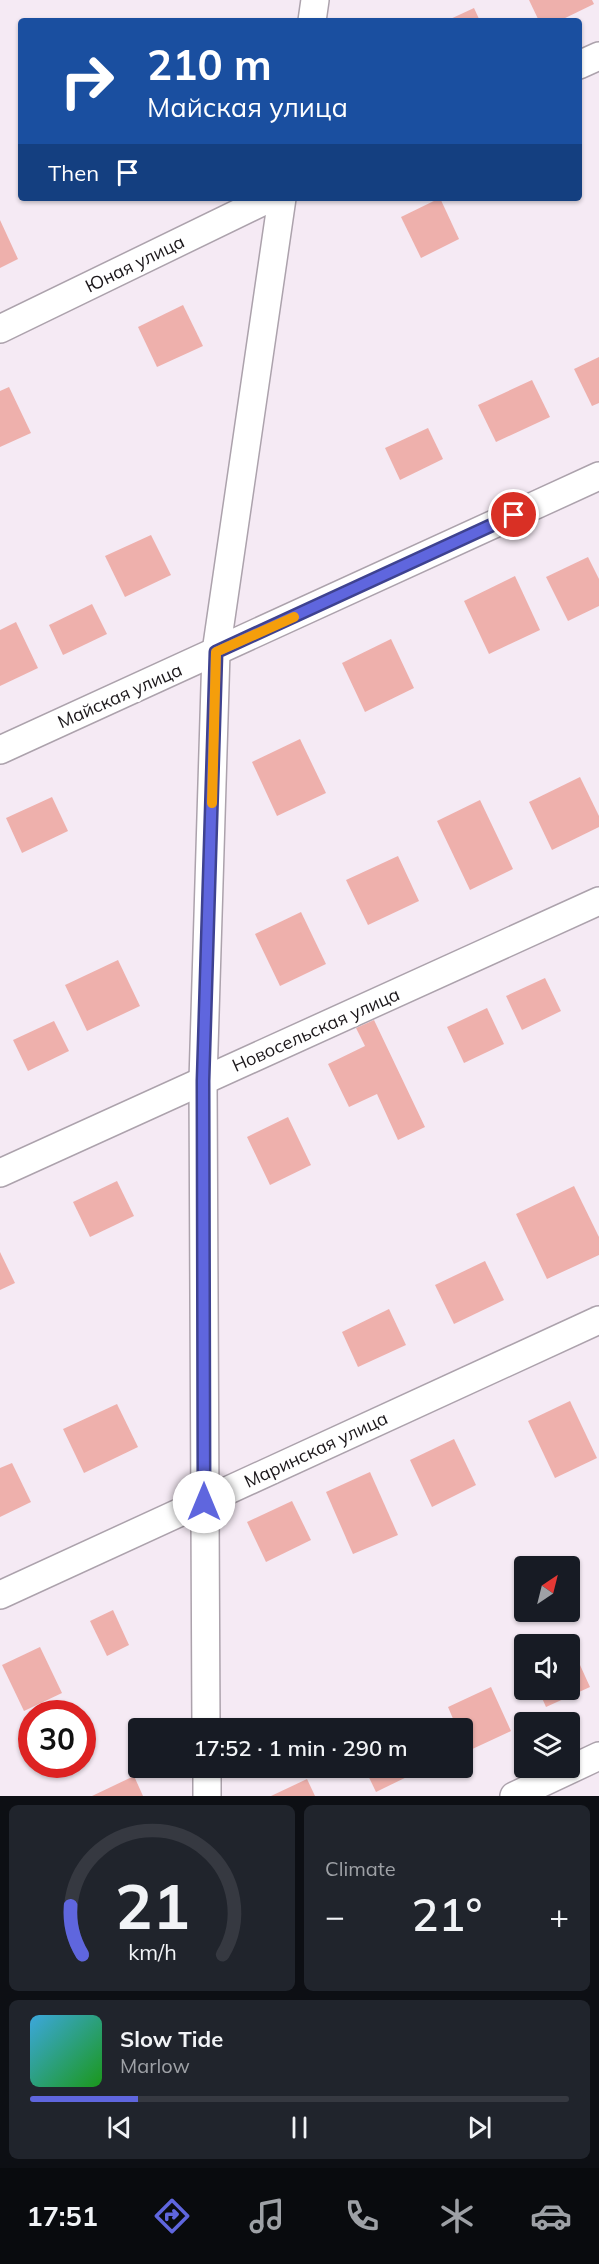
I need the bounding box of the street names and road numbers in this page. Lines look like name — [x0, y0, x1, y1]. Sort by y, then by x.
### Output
street label: Юная улица — [81, 230, 188, 297]
street label: Майская улица — [54, 658, 186, 733]
street label: Новосельская улица — [228, 982, 403, 1077]
street label: Маринская улица — [240, 1406, 391, 1493]

